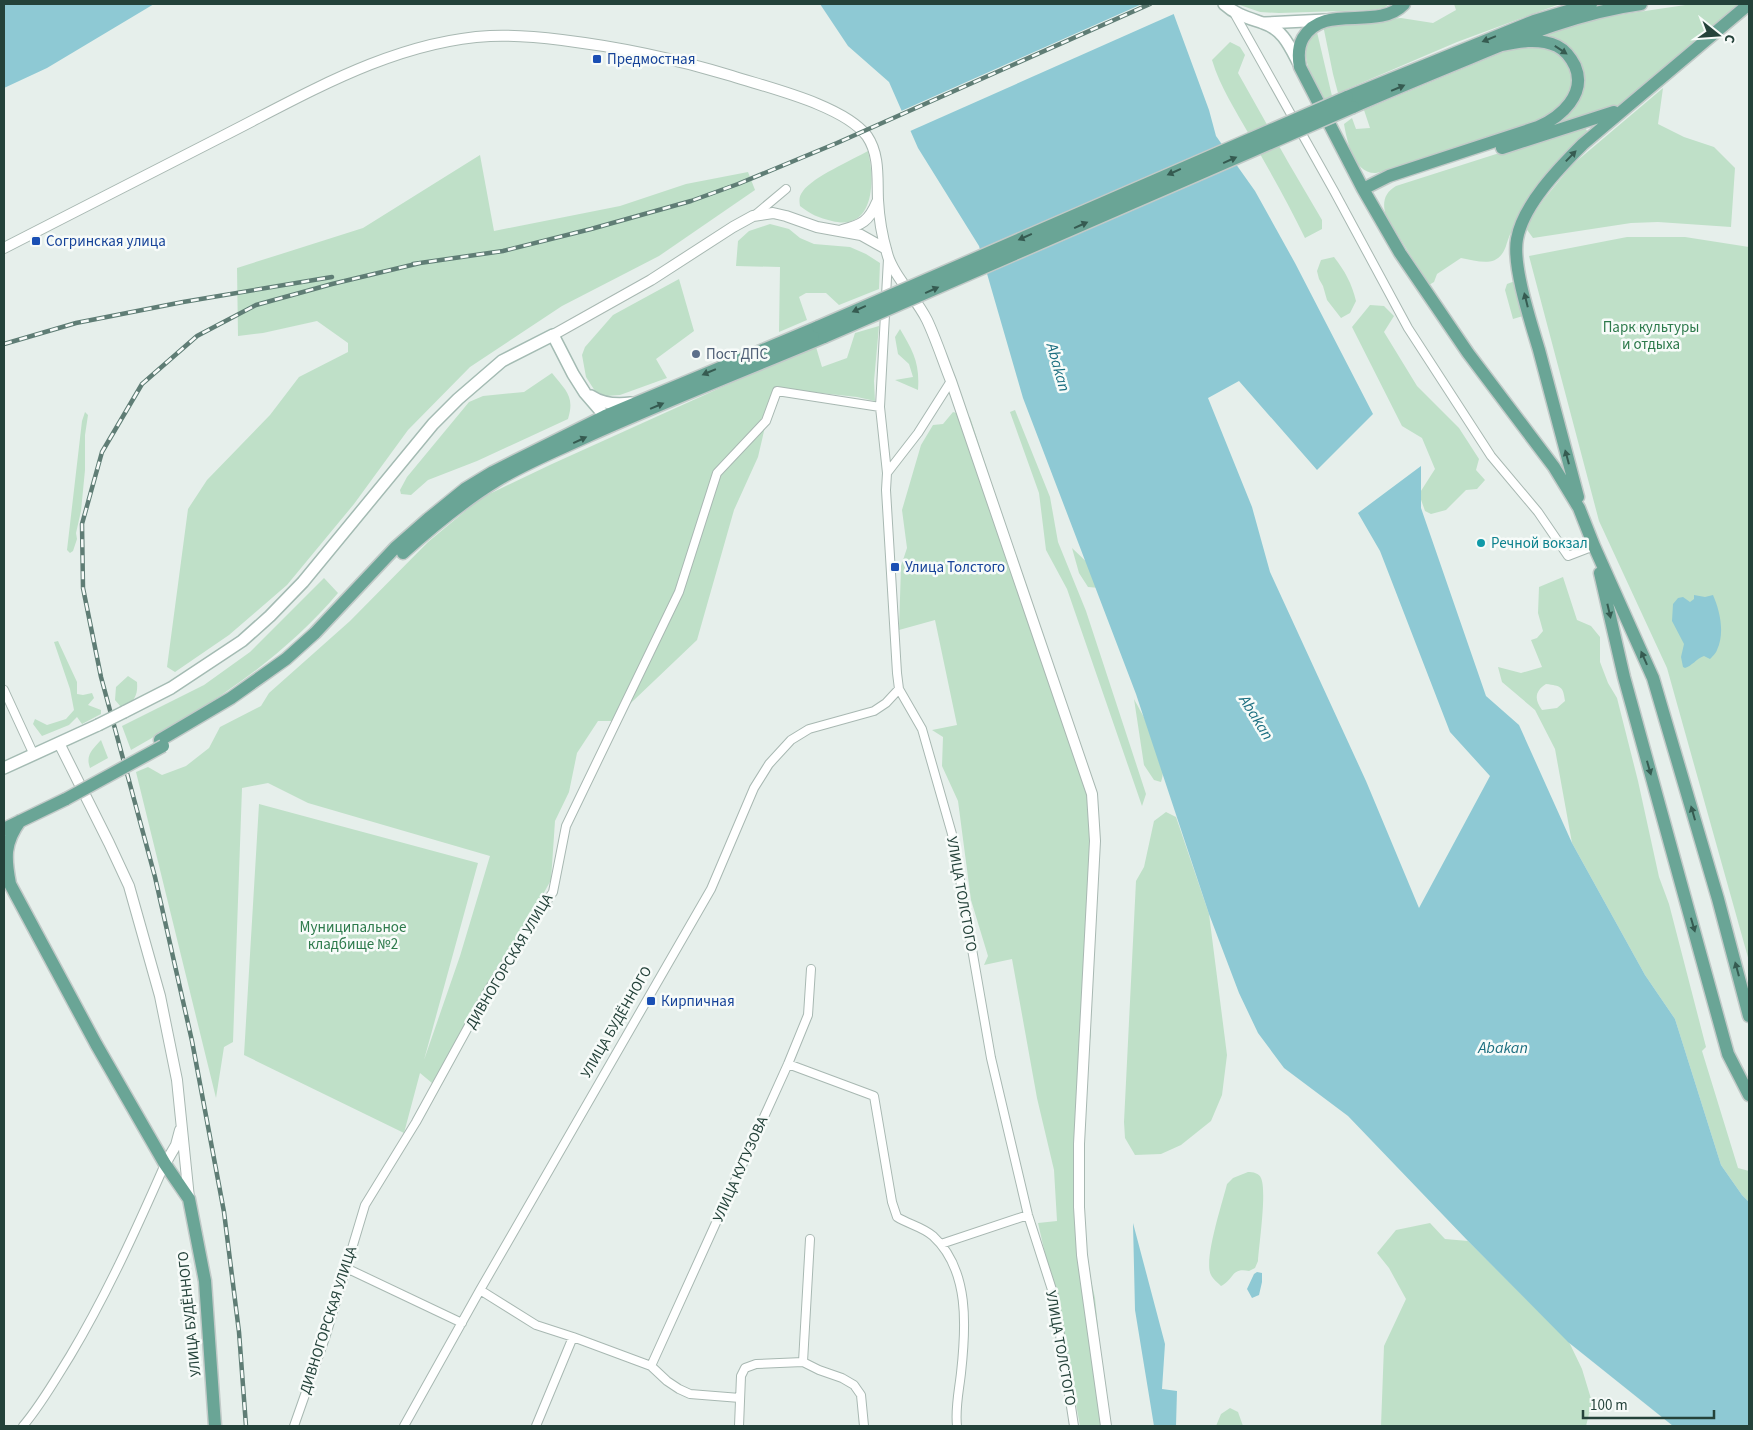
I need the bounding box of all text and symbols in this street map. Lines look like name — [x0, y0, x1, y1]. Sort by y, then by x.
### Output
north arrow — [1693, 10, 1743, 60]
text: С — [1719, 32, 1740, 45]
one-way arrow — [1481, 35, 1496, 43]
one-way arrow — [1554, 45, 1567, 54]
place label: Предмостная — [607, 49, 695, 70]
marker: Предмостная — [591, 53, 603, 65]
one-way arrow — [1391, 83, 1405, 91]
one-way arrow — [1565, 150, 1577, 162]
one-way arrow — [1223, 156, 1237, 164]
one-way arrow — [1167, 169, 1181, 177]
one-way arrow — [1074, 220, 1088, 228]
place label: Согринская улица — [46, 231, 166, 252]
one-way arrow — [1018, 234, 1032, 242]
marker: Согринская улица — [30, 235, 42, 247]
one-way arrow — [925, 285, 939, 293]
one-way arrow — [1522, 292, 1530, 307]
one-way arrow — [852, 305, 867, 313]
park label: Парк культуры и отдыха — [1603, 317, 1699, 355]
water label: Abakan — [1040, 339, 1075, 394]
place label: Пост ДПС — [706, 344, 769, 365]
marker: Пост ДПС — [690, 348, 702, 360]
one-way arrow — [701, 368, 716, 376]
one-way arrow — [650, 402, 664, 410]
one-way arrow — [573, 436, 587, 444]
one-way arrow — [1563, 449, 1571, 465]
place label: Речной вокзал — [1491, 533, 1588, 554]
marker: Речной вокзал — [1475, 537, 1487, 549]
place label: Улица Толстого — [905, 557, 1005, 578]
marker: Улица Толстого — [889, 561, 901, 573]
one-way arrow — [1605, 603, 1613, 619]
one-way arrow — [1640, 651, 1648, 665]
water label: Abakan — [1233, 690, 1279, 744]
one-way arrow — [1645, 761, 1653, 776]
one-way arrow — [1688, 805, 1696, 820]
street label: УЛИЦА ТОЛСТОГО — [941, 835, 982, 953]
street label: ДИВНОГОРСКАЯ УЛИЦА — [461, 889, 559, 1033]
park label: Муниципальное кладбище №2 — [300, 917, 406, 955]
one-way arrow — [1689, 917, 1697, 932]
one-way arrow — [1732, 961, 1740, 976]
street label: УЛИЦА БУДЁННОГО — [576, 962, 657, 1082]
place label: Кирпичная — [661, 991, 735, 1012]
marker: Кирпичная — [645, 995, 657, 1007]
water label: Abakan — [1477, 1037, 1528, 1059]
street label: УЛИЦА КУТУЗОВА — [708, 1112, 774, 1225]
street label: ДИВНОГОРСКАЯ УЛИЦА — [295, 1243, 363, 1397]
street label: УЛИЦА БУДЁННОГО — [172, 1250, 207, 1378]
street label: УЛИЦА ТОЛСТОГО — [1040, 1289, 1081, 1407]
scale bar — [1583, 1388, 1714, 1420]
text: 100 m — [1590, 1395, 1628, 1416]

